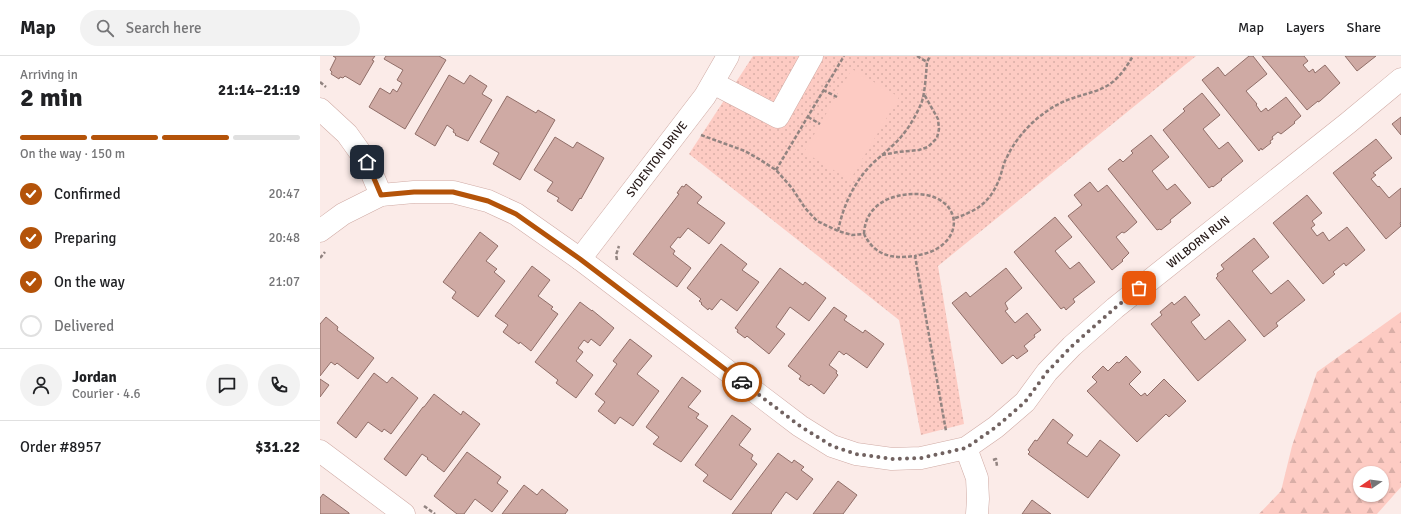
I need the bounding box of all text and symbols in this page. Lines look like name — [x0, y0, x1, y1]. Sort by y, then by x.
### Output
search box — [80, 10, 360, 46]
text: Map — [20, 16, 56, 40]
icon: search — [94, 17, 116, 39]
text: Search here — [126, 19, 201, 37]
text: Map — [1238, 19, 1264, 36]
text: Layers — [1286, 19, 1325, 36]
text: Share — [1347, 19, 1381, 36]
text: Arriving in — [20, 67, 78, 83]
text: 21:14–21:19 — [218, 81, 300, 99]
text: 2 min — [20, 82, 83, 114]
street label: SYDENTON DRIVE — [623, 118, 691, 200]
pin — [350, 145, 384, 179]
text: On the way · 150 m — [20, 146, 125, 162]
icon: home — [356, 151, 378, 173]
icon: check — [20, 183, 42, 205]
text: Confirmed — [54, 185, 121, 203]
text: 20:47 — [268, 186, 300, 202]
street label: WILBORN RUN — [1164, 212, 1233, 271]
icon: check — [20, 227, 42, 249]
text: Preparing — [54, 229, 117, 247]
text: 20:48 — [268, 230, 300, 246]
icon: check — [20, 271, 42, 293]
pin — [1122, 271, 1156, 305]
text: On the way — [54, 273, 125, 291]
text: 21:07 — [268, 274, 300, 290]
icon: bag — [1128, 277, 1150, 299]
text: Delivered — [54, 317, 114, 335]
courier — [722, 362, 762, 402]
button: person — [20, 364, 62, 406]
button: chat — [206, 364, 248, 406]
button: phone — [258, 364, 300, 406]
text: Jordan — [72, 368, 117, 386]
icon: car — [731, 371, 753, 393]
text: Courier · 4.6 — [72, 386, 141, 402]
text: Order #8957 — [20, 438, 102, 456]
text: $31.22 — [255, 438, 300, 456]
north arrow — [1353, 466, 1389, 502]
map controls — [1353, 466, 1389, 502]

